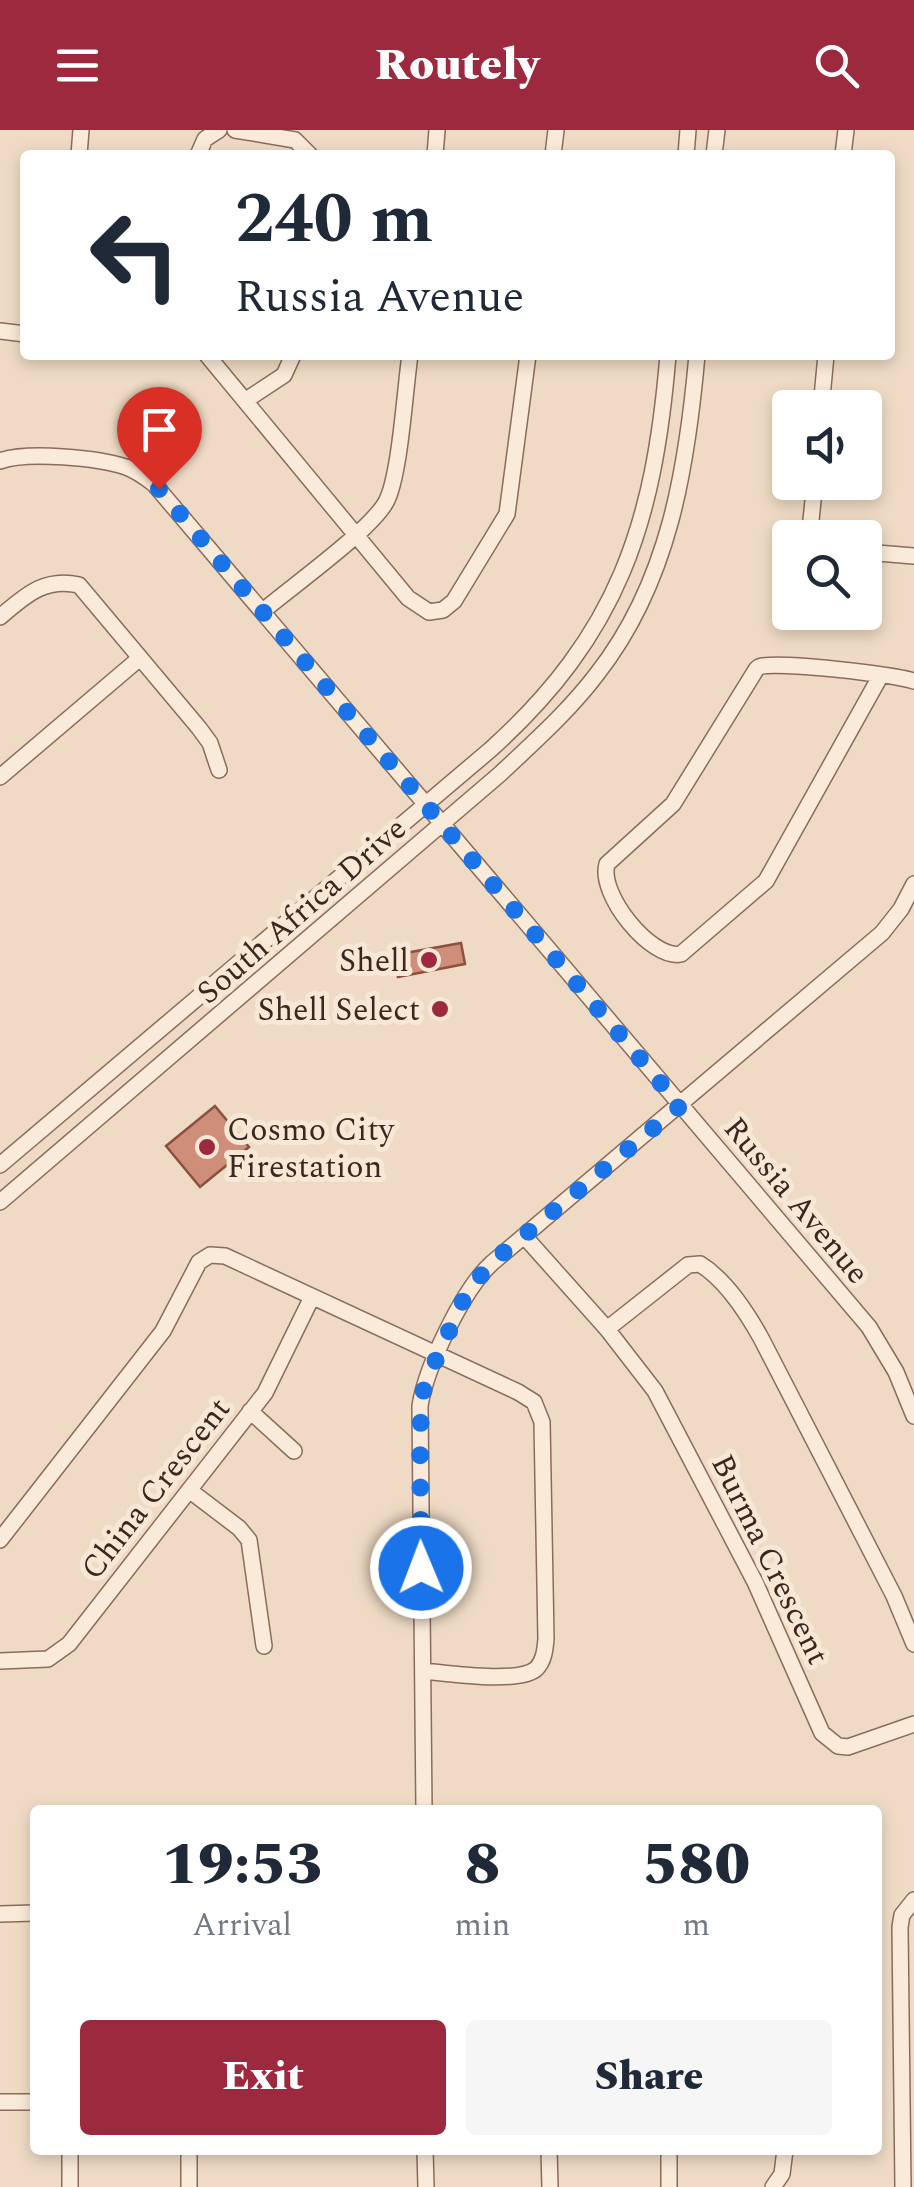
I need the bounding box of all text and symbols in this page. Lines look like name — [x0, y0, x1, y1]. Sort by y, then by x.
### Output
text: Routely — [375, 31, 539, 100]
icon: menu — [50, 38, 105, 93]
icon: search — [809, 38, 864, 93]
text: 240 m — [235, 167, 433, 273]
icon: left — [70, 190, 200, 320]
text: Russia Avenue — [235, 263, 524, 332]
pin — [117, 387, 202, 490]
map controls — [772, 390, 882, 630]
button: sound — [772, 390, 882, 500]
icon: arrive — [132, 402, 187, 457]
button: search — [772, 520, 882, 630]
street label: South Africa Drive — [186, 806, 418, 1017]
place label: Shell — [339, 937, 409, 986]
marker: Shell — [418, 949, 440, 971]
place label: Shell Select — [257, 986, 420, 1035]
marker: Shell Select — [429, 998, 451, 1020]
place label: Cosmo City Firestation — [227, 1106, 396, 1192]
street label: Russia Avenue — [711, 1106, 881, 1296]
marker: Cosmo City Firestation — [196, 1136, 218, 1158]
street label: China Crescent — [69, 1387, 243, 1591]
street label: Burma Crescent — [697, 1446, 842, 1673]
position arrow — [369, 1516, 473, 1620]
text: 19:53 — [162, 1819, 323, 1911]
text: 8 — [464, 1819, 500, 1911]
text: 580 — [642, 1819, 750, 1911]
text: Arrival — [192, 1901, 292, 1950]
text: min — [454, 1901, 510, 1950]
text: m — [682, 1901, 710, 1950]
button: Exit — [80, 2020, 446, 2135]
button: Share — [466, 2020, 832, 2135]

